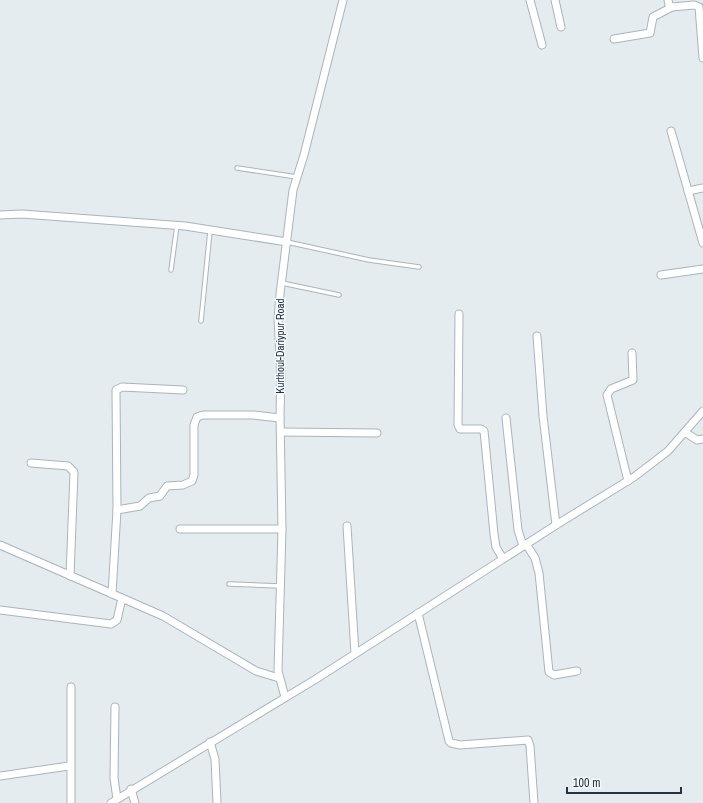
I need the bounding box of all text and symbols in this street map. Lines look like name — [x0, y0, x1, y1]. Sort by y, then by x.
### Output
street label: Kurthoul-Dariypur Road — [273, 298, 287, 394]
scale bar — [567, 769, 681, 795]
text: 100 m — [573, 775, 600, 791]

